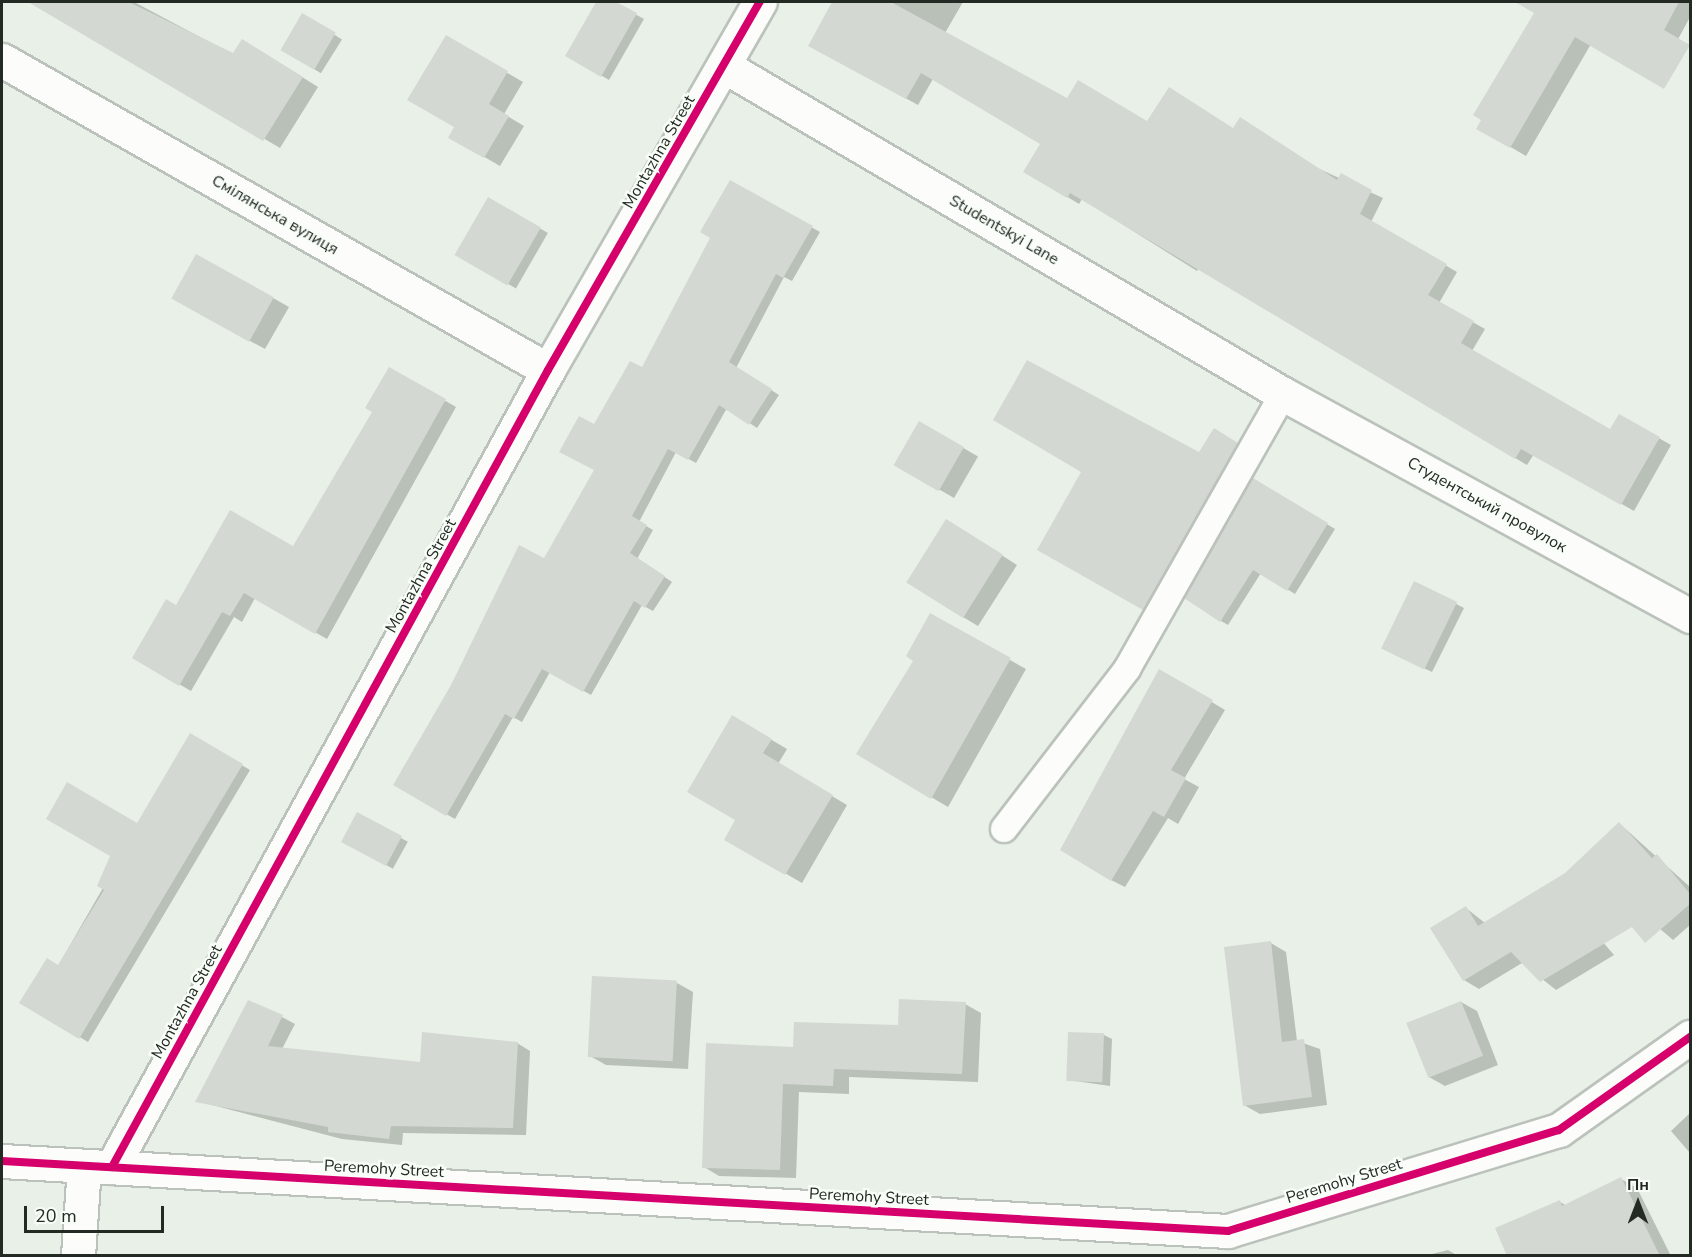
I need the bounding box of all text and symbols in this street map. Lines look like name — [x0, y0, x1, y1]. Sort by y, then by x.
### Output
street label: Montazhna Street — [619, 92, 699, 212]
street label: Смілянська вулиця — [208, 171, 342, 259]
street label: Studentskyi Lane — [946, 191, 1062, 269]
street label: Студентський провулок — [1404, 453, 1570, 557]
street label: Montazhna Street — [382, 516, 460, 636]
street label: Montazhna Street — [148, 942, 226, 1062]
street label: Peremohy Street — [1284, 1154, 1404, 1208]
street label: Peremohy Street — [324, 1156, 444, 1182]
north arrow — [1608, 1173, 1668, 1233]
text: Пн — [1627, 1174, 1649, 1196]
street label: Peremohy Street — [809, 1184, 929, 1210]
scale bar — [27, 1194, 166, 1232]
text: 20 m — [35, 1204, 77, 1228]

